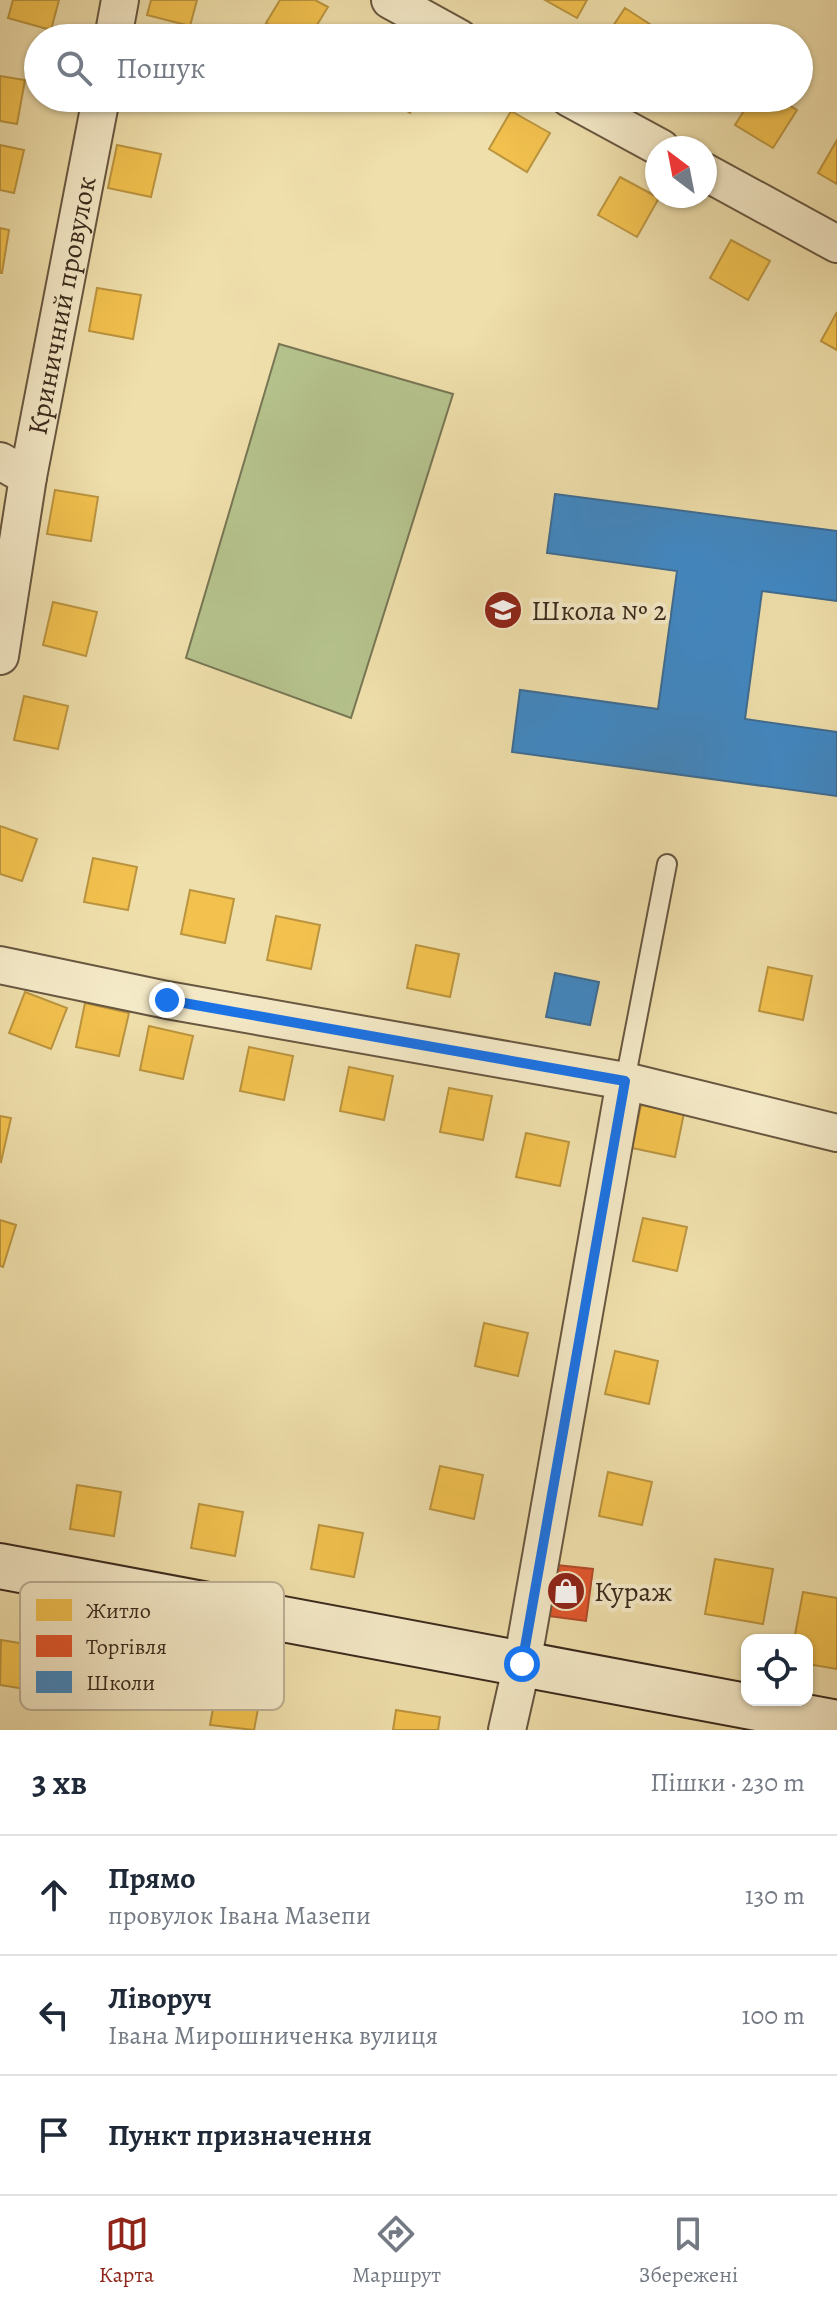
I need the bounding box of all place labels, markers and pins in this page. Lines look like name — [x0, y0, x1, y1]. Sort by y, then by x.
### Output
school or university icon: Школа № 2 — [482, 589, 524, 631]
place label: Школа № 2 — [531, 592, 667, 630]
shop icon: Кураж — [545, 1570, 587, 1612]
place label: Кураж — [594, 1573, 672, 1611]

